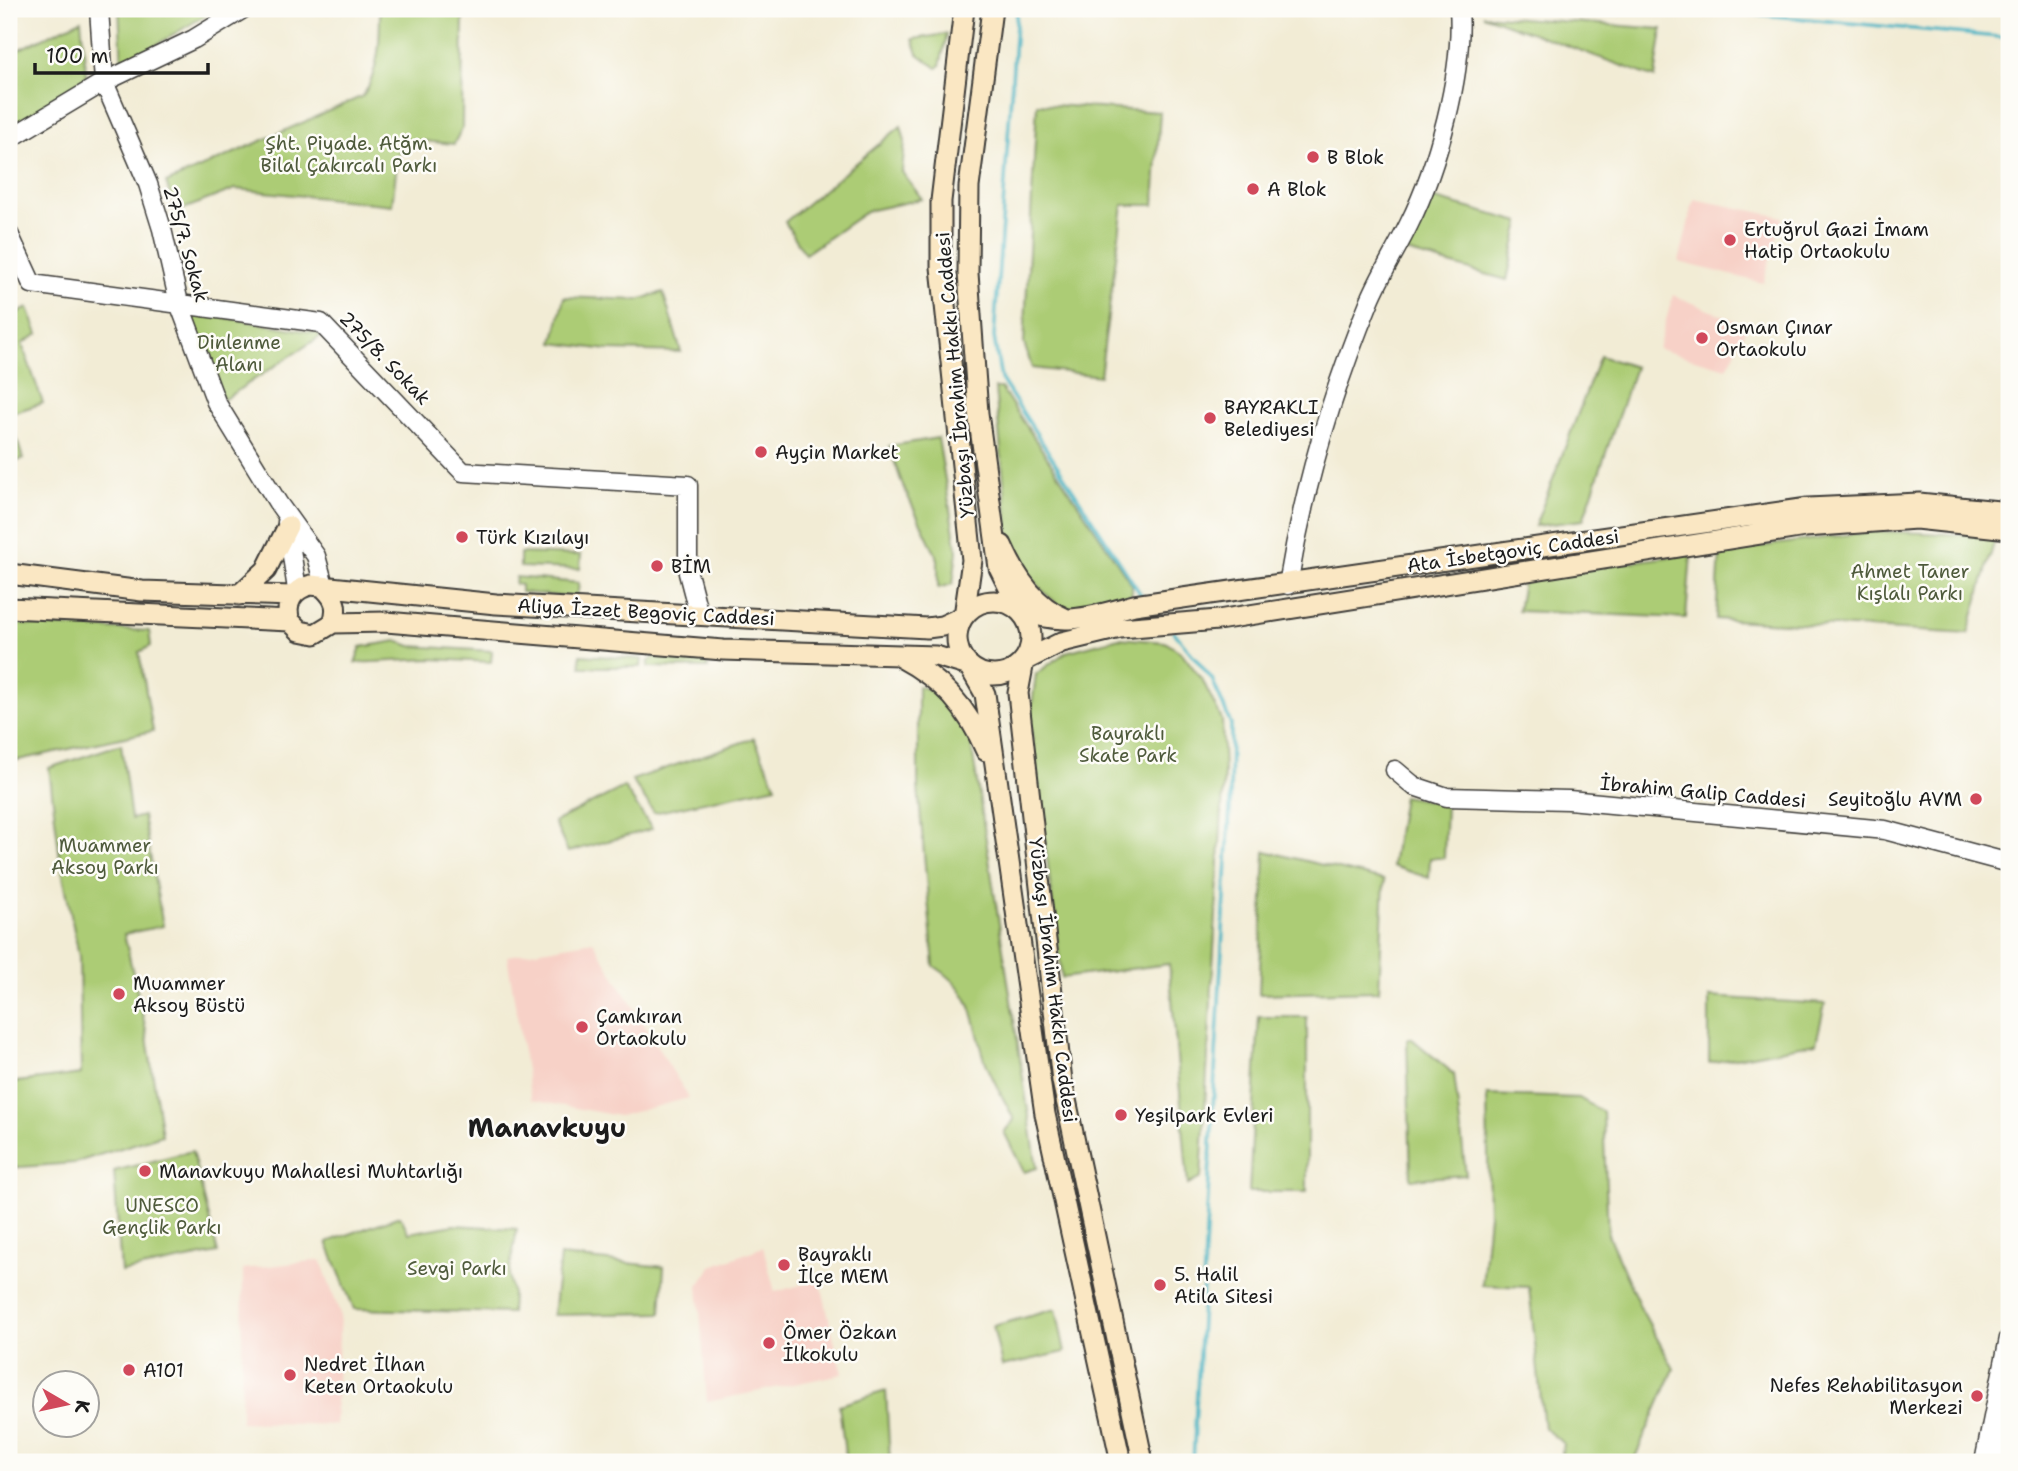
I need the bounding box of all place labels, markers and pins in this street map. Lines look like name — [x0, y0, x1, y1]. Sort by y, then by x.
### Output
place label: B Blok — [1327, 145, 1384, 170]
marker: B Blok — [1305, 149, 1321, 165]
place label: A Blok — [1267, 177, 1327, 202]
marker: A Blok — [1245, 181, 1261, 197]
place label: Ertuğrul Gazi İmam Hatip Ortaokulu — [1744, 217, 1929, 264]
marker: Ertuğrul Gazi İmam Hatip Ortaokulu — [1722, 232, 1738, 248]
place label: Osman Çınar Ortaokulu — [1716, 315, 1833, 362]
marker: Osman Çınar Ortaokulu — [1694, 330, 1710, 346]
place label: BAYRAKLI Belediyesi — [1224, 395, 1318, 442]
marker: BAYRAKLI Belediyesi — [1202, 410, 1218, 426]
place label: Ayçin Market — [775, 440, 899, 465]
marker: Ayçin Market — [753, 444, 769, 460]
place label: Türk Kızılayı — [476, 525, 589, 550]
marker: Türk Kızılayı — [454, 529, 470, 545]
place label: BİM — [671, 554, 711, 579]
marker: BİM — [649, 558, 665, 574]
place label: Seyitoğlu AVM — [1828, 787, 1962, 812]
marker: Seyitoğlu AVM — [1968, 791, 1984, 807]
place label: Muammer Aksoy Büstü — [133, 971, 245, 1018]
marker: Muammer Aksoy Büstü — [111, 986, 127, 1002]
place label: Çamkıran Ortaokulu — [596, 1004, 687, 1051]
marker: Çamkıran Ortaokulu — [574, 1019, 590, 1035]
place label: Yeşilpark Evleri — [1135, 1103, 1274, 1128]
marker: Yeşilpark Evleri — [1113, 1107, 1129, 1123]
place label: Manavkuyu Mahallesi Muhtarlığı — [159, 1159, 463, 1184]
marker: Manavkuyu Mahallesi Muhtarlığı — [137, 1163, 153, 1179]
place label: Bayraklı İlçe MEM — [798, 1242, 889, 1289]
marker: Bayraklı İlçe MEM — [776, 1257, 792, 1273]
place label: 5. Halil Atila Sitesi — [1174, 1262, 1273, 1309]
marker: 5. Halil Atila Sitesi — [1152, 1277, 1168, 1293]
place label: Ömer Özkan İlkokulu — [783, 1320, 897, 1367]
marker: Ömer Özkan İlkokulu — [761, 1335, 777, 1351]
place label: Nedret İlhan Keten Ortaokulu — [304, 1352, 453, 1399]
place label: A101 — [143, 1358, 184, 1383]
marker: A101 — [121, 1362, 137, 1378]
marker: Nedret İlhan Keten Ortaokulu — [282, 1367, 298, 1383]
place label: Nefes Rehabilitasyon Merkezi — [1769, 1373, 1963, 1420]
marker: Nefes Rehabilitasyon Merkezi — [1969, 1388, 1985, 1404]

